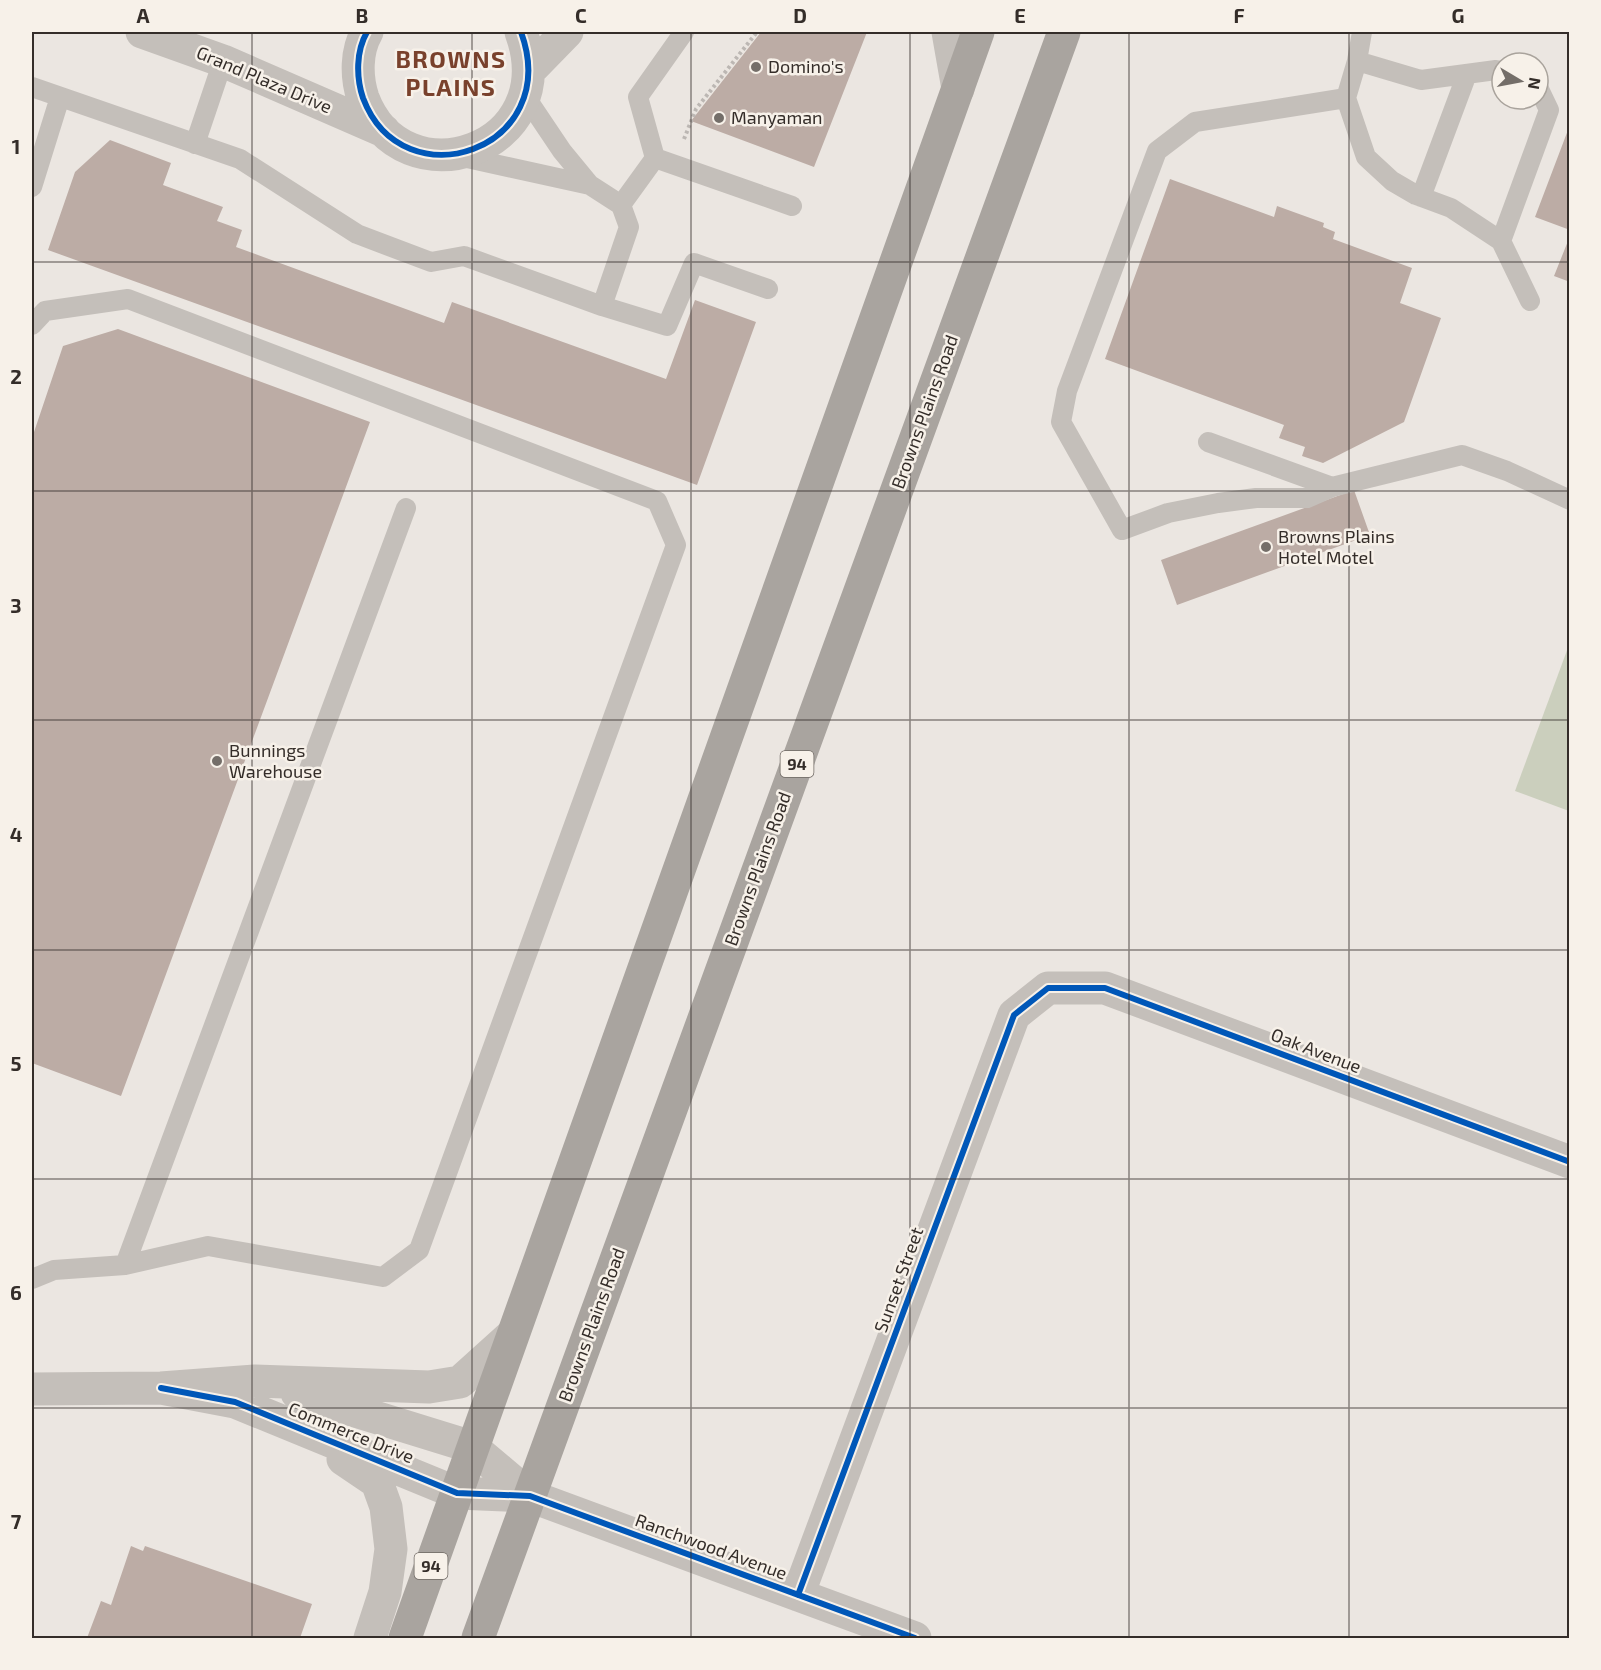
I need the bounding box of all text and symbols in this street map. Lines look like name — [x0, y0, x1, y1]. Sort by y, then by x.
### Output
text: A — [136, 3, 150, 27]
text: B — [356, 3, 368, 27]
text: C — [575, 3, 587, 27]
text: D — [793, 3, 807, 27]
text: E — [1014, 3, 1026, 27]
text: F — [1233, 3, 1245, 27]
text: G — [1452, 3, 1464, 27]
street label: Grand Plaza Drive — [193, 41, 335, 118]
district label: BROWNS PLAINS — [395, 44, 507, 101]
north arrow — [1490, 51, 1550, 111]
place label: Domino's — [768, 55, 844, 77]
marker: Domino's — [749, 60, 763, 74]
text: N — [1525, 76, 1546, 91]
place label: Manyaman — [731, 106, 823, 128]
marker: Manyaman — [712, 111, 726, 125]
text: 1 — [12, 134, 20, 158]
street label: Browns Plains Road — [886, 332, 962, 492]
text: 2 — [10, 364, 22, 388]
place label: Browns Plains Hotel Motel — [1278, 525, 1395, 568]
marker: Browns Plains Hotel Motel — [1259, 540, 1273, 554]
text: 3 — [10, 593, 22, 617]
place label: Bunnings Warehouse — [229, 739, 322, 782]
road number: 94 — [780, 751, 814, 777]
marker: Bunnings Warehouse — [210, 754, 224, 768]
street label: Browns Plains Road — [719, 789, 795, 949]
text: 4 — [10, 822, 23, 846]
street label: Oak Avenue — [1268, 1023, 1365, 1077]
text: 5 — [10, 1051, 22, 1075]
street label: Sunset Street — [869, 1224, 927, 1335]
street label: Browns Plains Road — [553, 1245, 629, 1405]
text: 6 — [10, 1280, 22, 1304]
street label: Commerce Drive — [285, 1397, 418, 1467]
street label: Ranchwood Avenue — [632, 1508, 790, 1584]
text: 7 — [11, 1509, 22, 1533]
road number: 94 — [414, 1553, 448, 1579]

